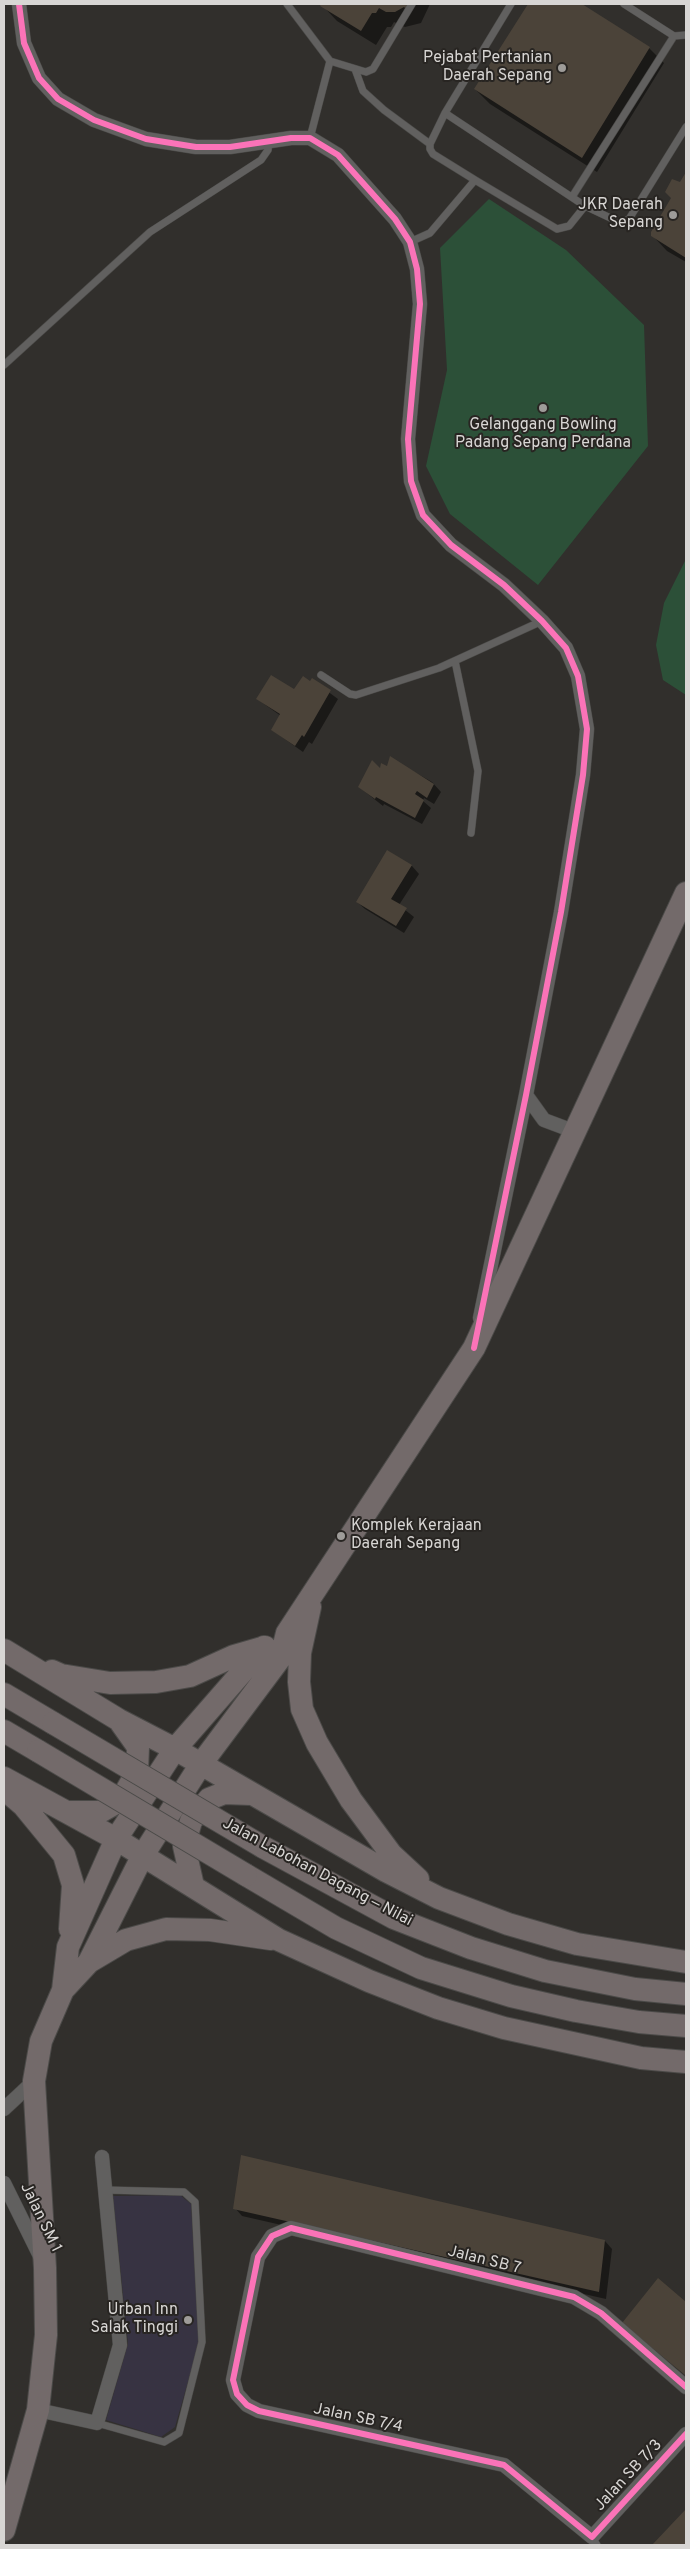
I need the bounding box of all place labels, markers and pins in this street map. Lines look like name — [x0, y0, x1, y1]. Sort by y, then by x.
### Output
place label: Pejabat Pertanian Daerah Sepang — [423, 49, 552, 87]
marker: Pejabat Pertanian Daerah Sepang — [556, 62, 568, 74]
place label: JKR Daerah Sepang — [578, 196, 663, 234]
marker: JKR Daerah Sepang — [667, 209, 679, 221]
marker: Gelanggang Bowling Padang Sepang Perdana — [537, 402, 549, 414]
place label: Gelanggang Bowling Padang Sepang Perdana — [455, 416, 631, 454]
place label: Komplek Kerajaan Daerah Sepang — [351, 1517, 482, 1555]
marker: Komplek Kerajaan Daerah Sepang — [335, 1530, 347, 1542]
place label: Urban Inn Salak Tinggi — [90, 2301, 178, 2339]
marker: Urban Inn Salak Tinggi — [182, 2314, 194, 2326]

